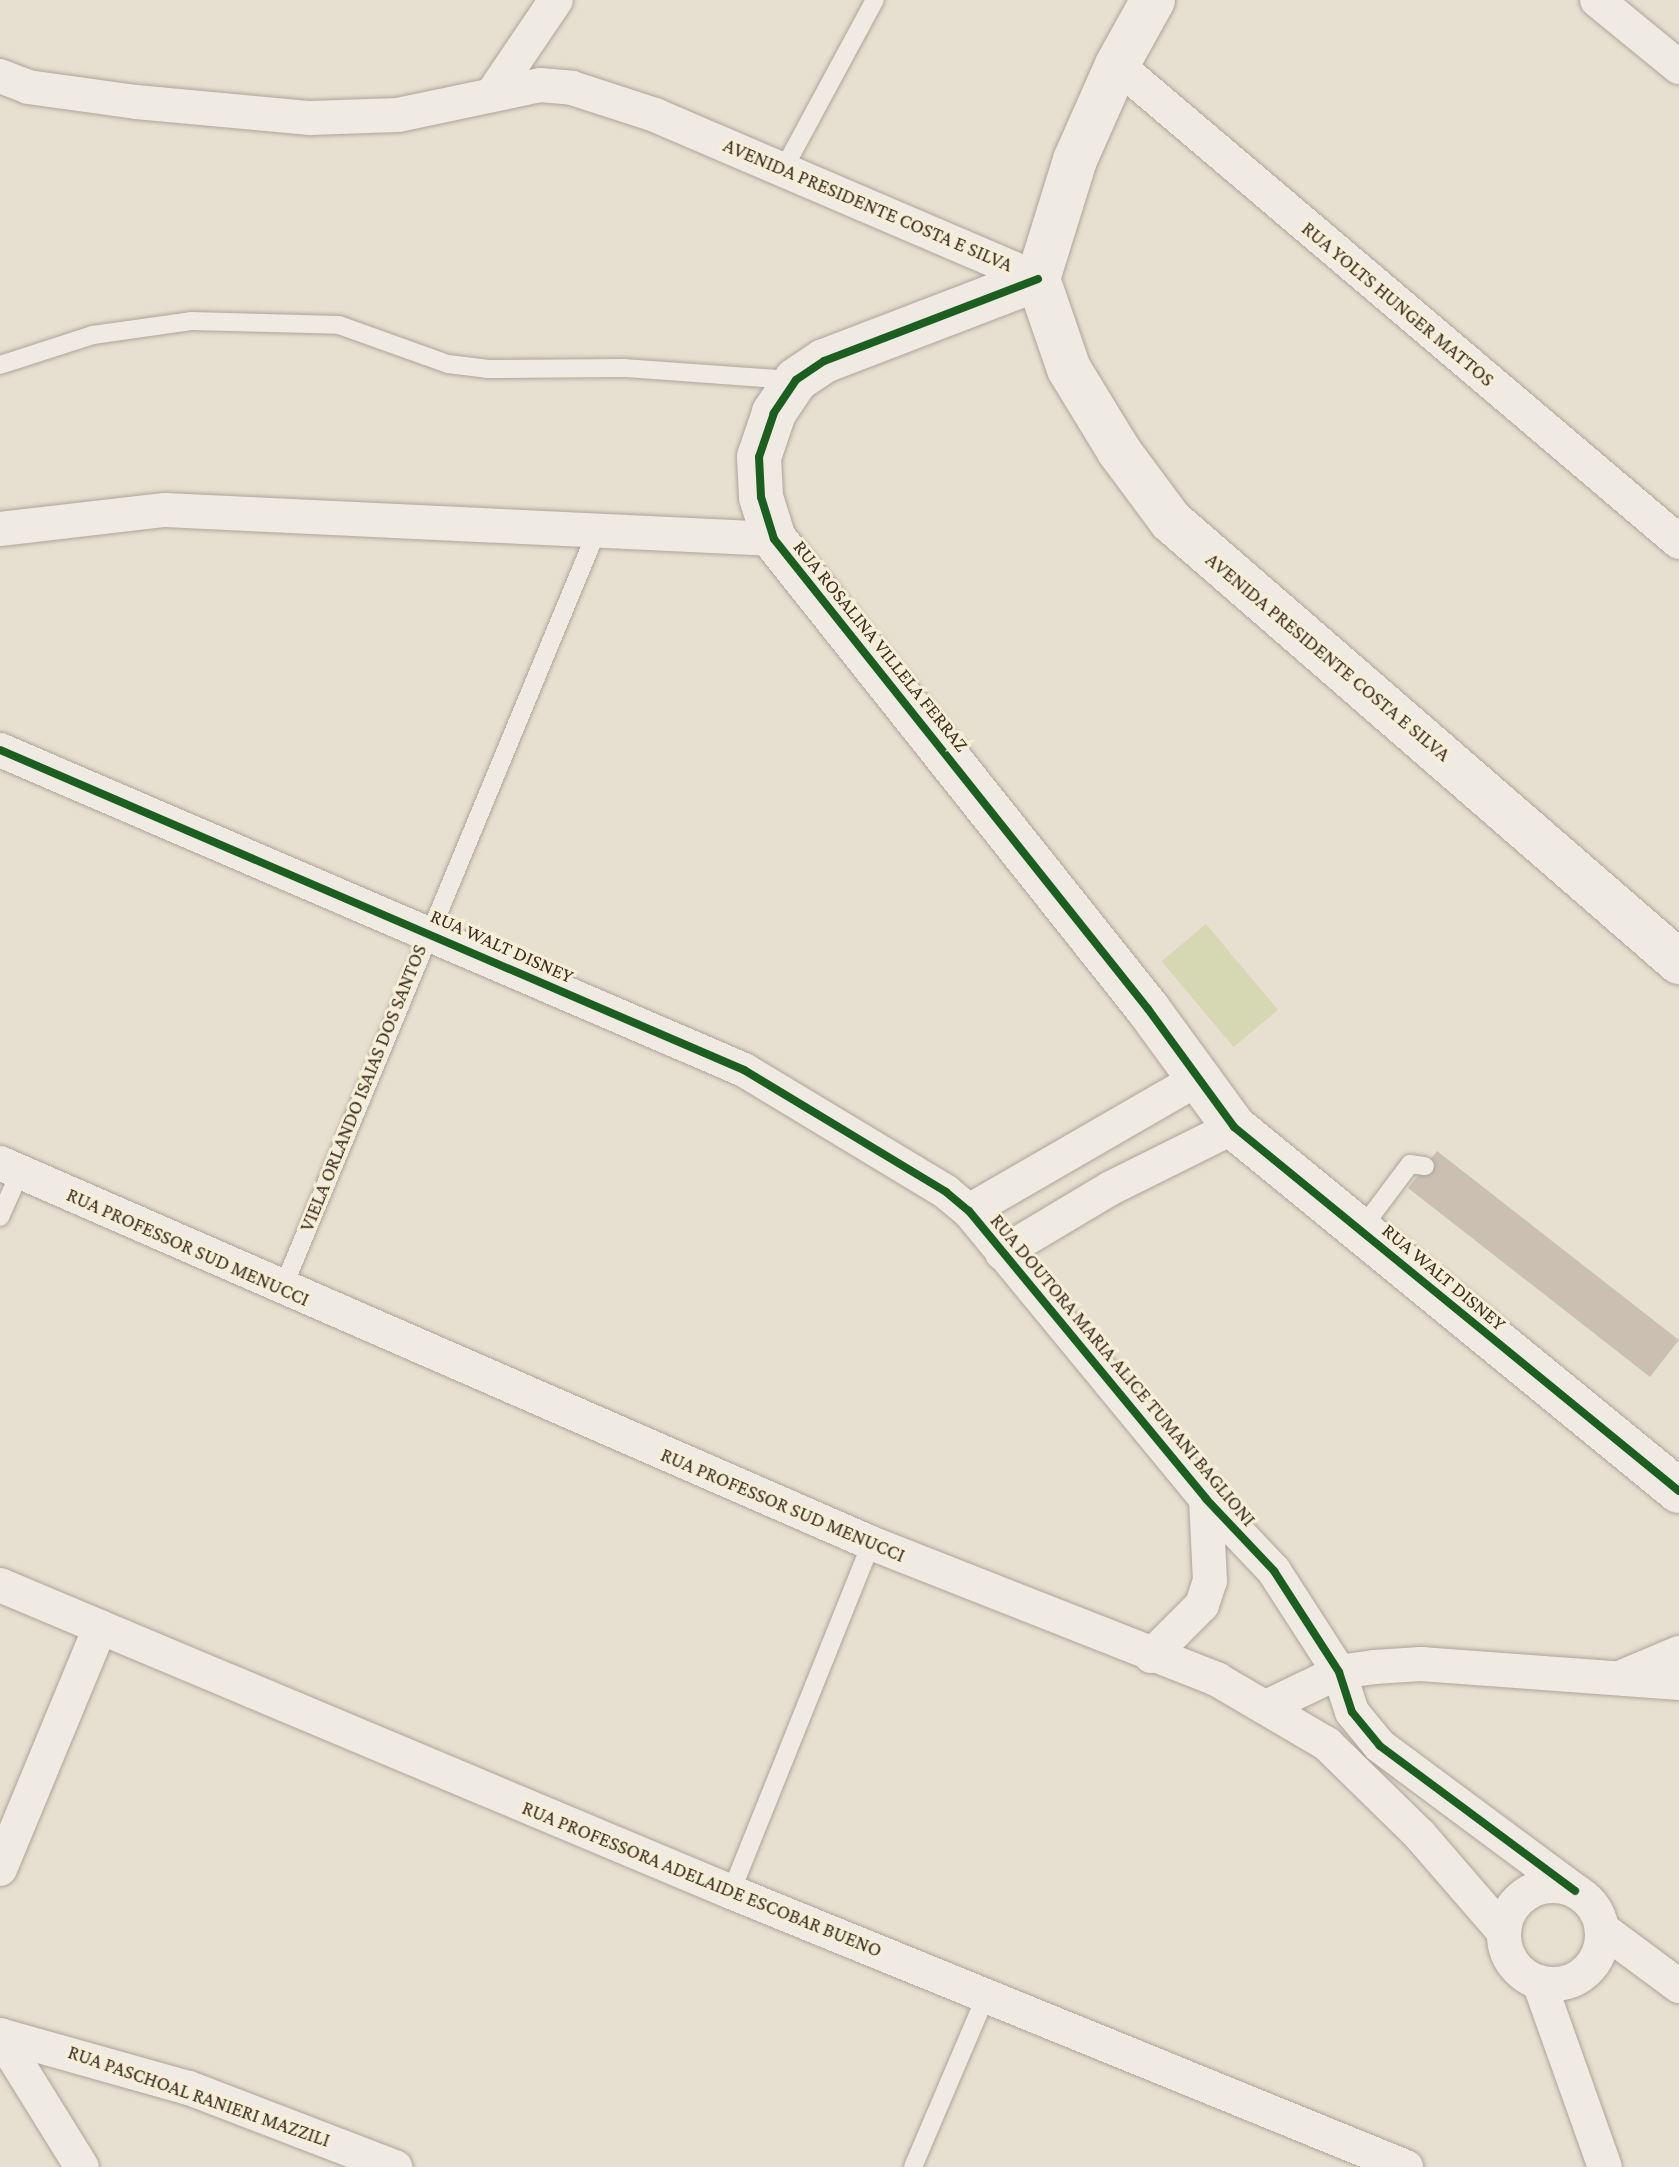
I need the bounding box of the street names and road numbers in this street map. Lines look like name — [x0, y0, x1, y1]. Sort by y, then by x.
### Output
street label: AVENIDA PRESIDENTE COSTA E SILVA — [720, 133, 1016, 277]
street label: RUA YOLTS HUNGER MATTOS — [1297, 216, 1499, 392]
street label: RUA ROSALINA VILLELA FERRAZ — [788, 535, 974, 757]
street label: AVENIDA PRESIDENTE COSTA E SILVA — [1201, 548, 1455, 766]
street label: RUA WALT DISNEY — [427, 904, 577, 988]
street label: VIELA ORLANDO ISAIAS DOS SANTOS — [294, 941, 432, 1235]
street label: RUA PROFESSOR SUD MENUCCI — [63, 1183, 313, 1311]
street label: RUA DOUTORA MARIA ALICE TUMANI BAGLIONI — [985, 1209, 1261, 1531]
street label: RUA WALT DISNEY — [1377, 1218, 1511, 1336]
street label: RUA PROFESSOR SUD MENUCCI — [657, 1443, 909, 1567]
street label: RUA PROFESSORA ADELAIDE ESCOBAR BUENO — [519, 1796, 885, 1962]
street label: RUA PASCHOAL RANIERI MAZZILI — [65, 2040, 333, 2152]

